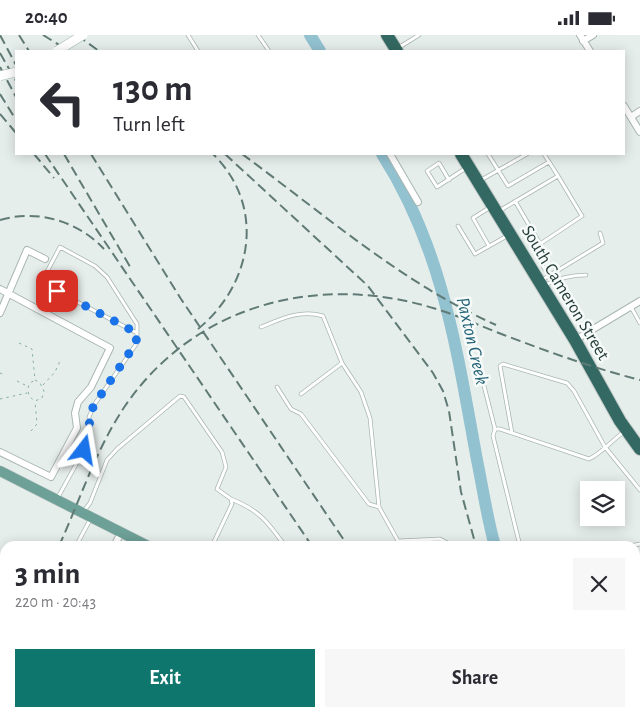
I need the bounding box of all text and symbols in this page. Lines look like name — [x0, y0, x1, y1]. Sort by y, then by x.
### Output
text: 20:40 — [25, 8, 68, 27]
icon: left — [30, 70, 95, 135]
text: 130 m — [113, 72, 192, 107]
text: Turn left — [113, 113, 185, 135]
street label: South Cameron Street — [518, 223, 612, 364]
pin — [36, 270, 78, 312]
icon: arrive — [43, 277, 71, 305]
water label: Paxton Creek — [453, 295, 491, 387]
position arrow — [57, 423, 109, 475]
map controls — [580, 481, 625, 526]
button: layers — [580, 481, 625, 526]
button: close — [573, 558, 625, 610]
text: 3 min — [15, 559, 80, 589]
text: 220 m · 20:43 — [15, 594, 96, 610]
button: Exit — [15, 649, 315, 707]
button: Share — [325, 649, 625, 707]

